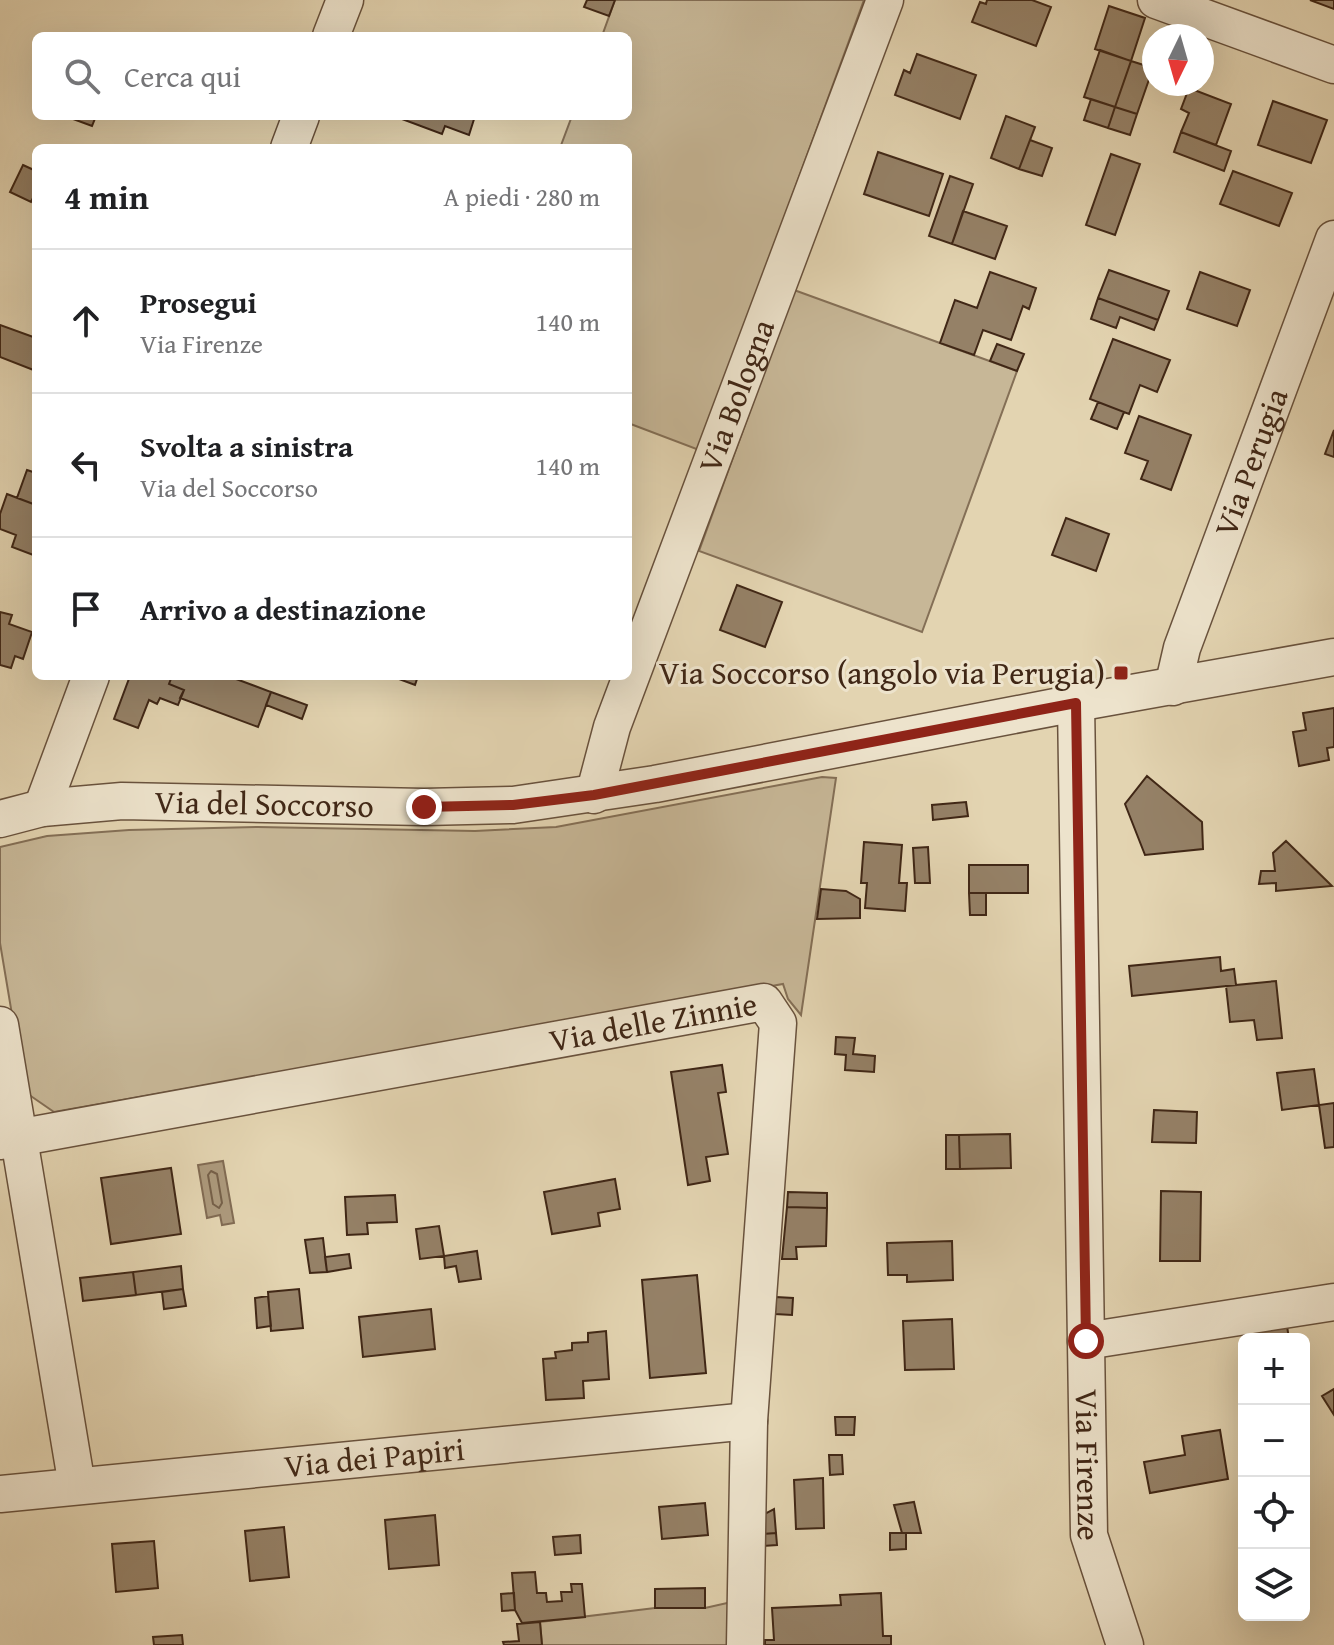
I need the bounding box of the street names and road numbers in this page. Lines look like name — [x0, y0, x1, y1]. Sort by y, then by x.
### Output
street label: Via Bologna — [686, 312, 786, 479]
street label: Via Perugia — [1201, 381, 1299, 543]
street label: Via del Soccorso — [154, 778, 374, 829]
street label: Via delle Zinnie — [546, 980, 761, 1064]
street label: Via Firenze — [1064, 1389, 1113, 1541]
street label: Via dei Papiri — [282, 1425, 467, 1489]

